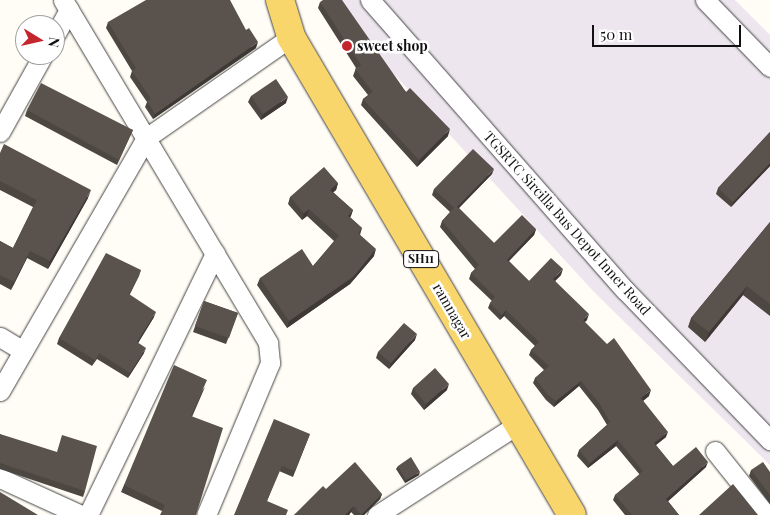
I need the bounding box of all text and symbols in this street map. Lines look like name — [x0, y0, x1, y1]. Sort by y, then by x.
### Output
north arrow — [15, 15, 65, 65]
scale bar — [595, 15, 744, 47]
text: 50 m — [600, 24, 632, 44]
text: N — [44, 36, 64, 49]
place label: sweet shop — [357, 38, 428, 54]
marker: sweet shop — [341, 40, 353, 52]
street label: TGSRTC Sircilla Bus Depot Inner Road — [480, 127, 654, 319]
road number: SH11 — [402, 250, 440, 268]
street label: ramnagar — [429, 280, 475, 342]

